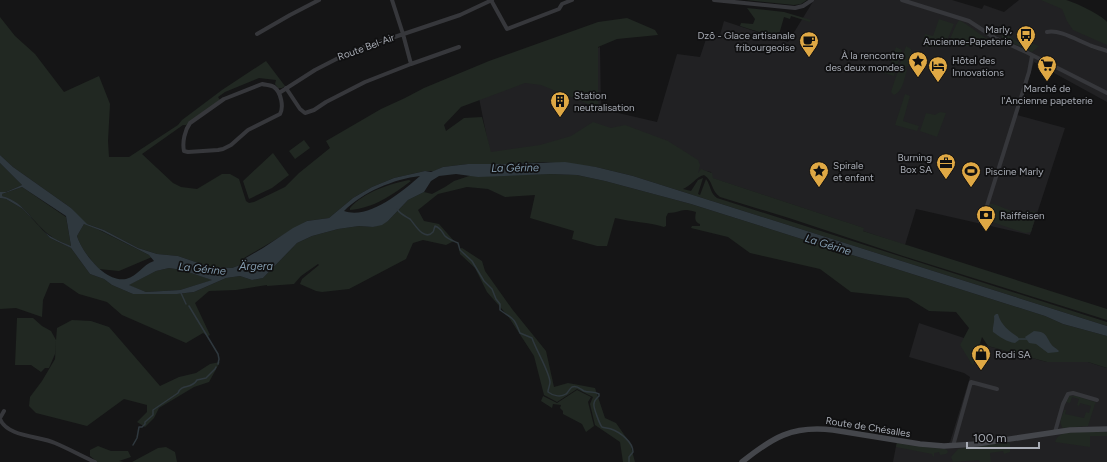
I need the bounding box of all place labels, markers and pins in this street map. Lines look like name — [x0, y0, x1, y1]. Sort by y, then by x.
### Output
place label: Marly, Ancienne-Papeterie — [923, 23, 1013, 48]
bus stop icon: Marly, Ancienne-Papeterie — [1015, 24, 1037, 52]
place label: Dzô - Glace artisanale fribourgeoise — [697, 29, 796, 54]
cafe icon: Dzô - Glace artisanale fribourgeoise — [798, 30, 820, 58]
place label: À la rencontre des deux mondes — [826, 49, 905, 74]
place icon: À la rencontre des deux mondes — [907, 50, 929, 78]
place label: Hôtel des Innovations — [952, 54, 1004, 79]
supermarket icon: Marché de l'Ancienne papeterie — [1036, 54, 1058, 82]
hotel icon: Hôtel des Innovations — [927, 55, 949, 83]
place label: Marché de l'Ancienne papeterie — [1001, 82, 1093, 107]
place label: Station neutralisation — [574, 89, 635, 114]
building icon: Station neutralisation — [549, 90, 571, 118]
place label: Burning Box SA — [898, 151, 932, 176]
office icon: Burning Box SA — [935, 152, 957, 180]
place label: Spirale et enfant — [833, 159, 874, 184]
place icon: Spirale et enfant — [808, 160, 830, 188]
sports icon: Piscine Marly — [960, 160, 982, 188]
place label: Piscine Marly — [985, 165, 1044, 178]
bank icon: Raiffeisen — [975, 204, 997, 232]
place label: Raiffeisen — [1000, 209, 1045, 222]
shop icon: Rodi SA — [970, 343, 992, 371]
place label: Rodi SA — [995, 348, 1031, 361]

